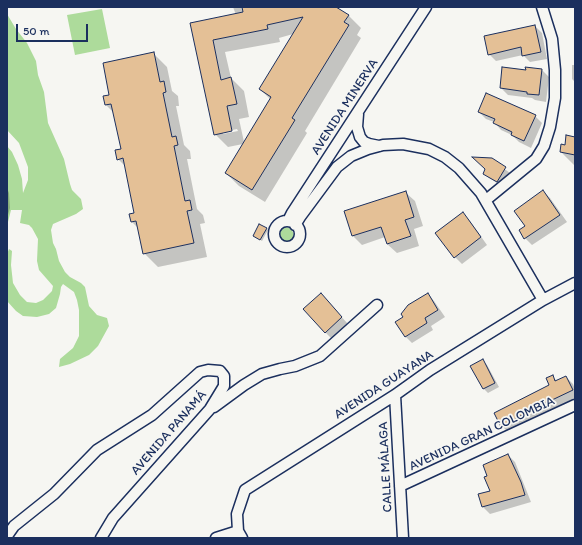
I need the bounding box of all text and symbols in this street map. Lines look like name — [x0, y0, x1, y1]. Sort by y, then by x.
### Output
scale bar — [18, 16, 90, 42]
text: 50 m — [23, 24, 49, 38]
street label: AVENIDA MINERVA — [308, 56, 382, 158]
street label: AVENIDA GUAYANA — [332, 347, 436, 423]
street label: AVENIDA PANAMÁ — [128, 387, 210, 479]
street label: AVENIDA GRAN COLOMBIA — [407, 393, 557, 475]
street label: CALLE MÁLAGA — [376, 421, 396, 513]

